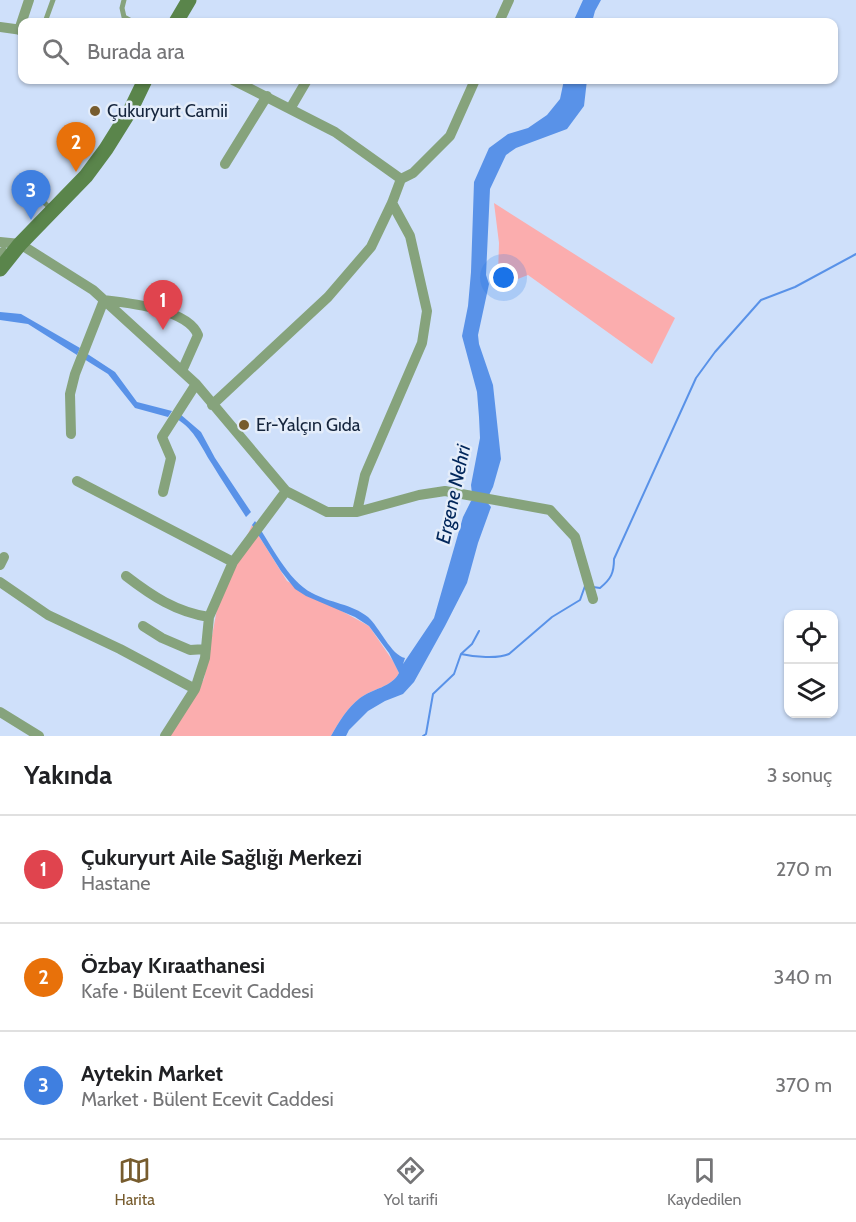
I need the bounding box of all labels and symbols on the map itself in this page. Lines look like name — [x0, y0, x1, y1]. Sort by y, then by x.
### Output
place label: Çukuryurt Camii — [107, 100, 228, 122]
marker: Çukuryurt Camii — [88, 104, 102, 118]
pin: 2 — [56, 122, 96, 172]
pin: 3 — [12, 170, 51, 220]
your location — [489, 263, 518, 292]
pin: 1 — [144, 280, 182, 330]
place label: Er-Yalçın Gıda — [256, 414, 361, 436]
marker: Er-Yalçın Gıda — [237, 418, 251, 432]
water label: Ergene Nehri — [431, 442, 475, 546]

